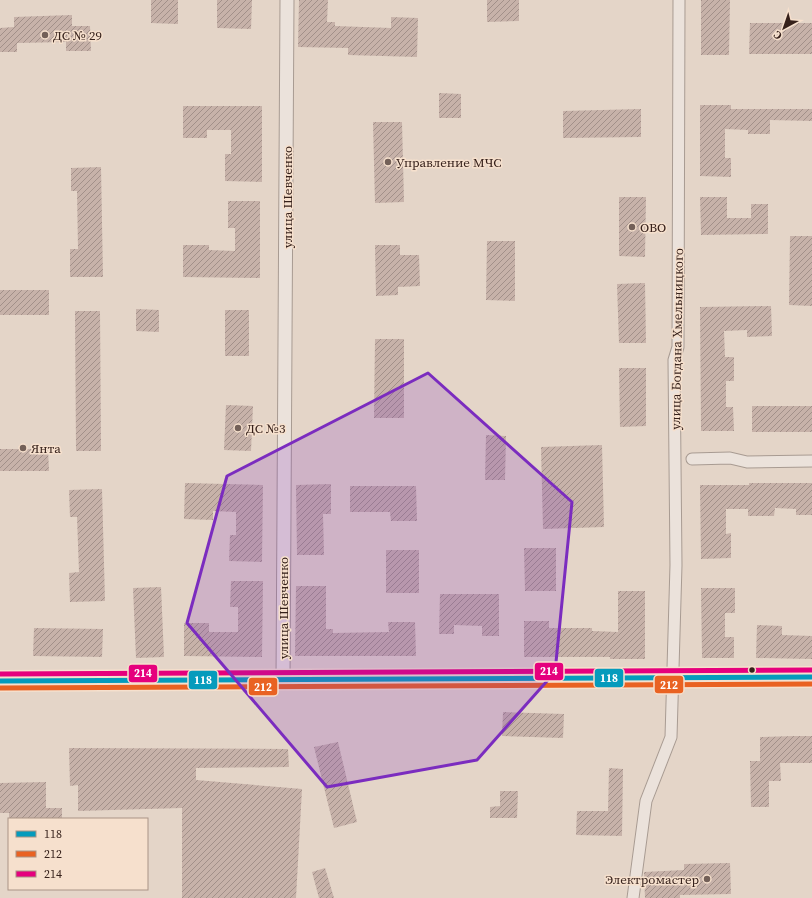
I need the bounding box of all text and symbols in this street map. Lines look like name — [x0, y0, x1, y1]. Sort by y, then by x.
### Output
north arrow — [764, 8, 804, 48]
place label: ДС № 29 — [53, 27, 102, 44]
text: С — [770, 27, 785, 43]
marker: ДС № 29 — [40, 30, 50, 40]
street label: улица Шевченко — [279, 146, 296, 248]
place label: Управление МЧС — [396, 154, 502, 171]
marker: Управление МЧС — [383, 157, 393, 167]
place label: ОВО — [640, 219, 666, 236]
marker: ОВО — [627, 222, 637, 232]
street label: улица Богдана Хмельницкого — [667, 248, 687, 430]
place label: ДС №3 — [246, 420, 286, 437]
marker: ДС №3 — [233, 423, 243, 433]
place label: Янта — [31, 440, 61, 457]
marker: Янта — [18, 443, 28, 453]
street label: улица Шевченко — [275, 557, 292, 659]
line badge: 214 — [534, 662, 564, 681]
line badge: 214 — [128, 664, 158, 683]
text: 214 — [540, 664, 558, 679]
unlabelled marker — [747, 665, 757, 675]
text: 214 — [134, 666, 152, 681]
line badge: 118 — [594, 668, 624, 688]
line badge: 118 — [188, 670, 218, 690]
text: 118 — [600, 671, 618, 686]
text: 118 — [194, 673, 212, 688]
line badge: 212 — [654, 675, 684, 694]
line badge: 212 — [248, 677, 278, 696]
text: 212 — [660, 678, 678, 693]
text: 212 — [254, 680, 272, 695]
legend — [8, 818, 148, 890]
text: 118 — [44, 826, 62, 842]
text: 212 — [44, 846, 62, 862]
text: 214 — [44, 866, 62, 882]
place label: Электромастер — [605, 871, 699, 888]
marker: Электромастер — [702, 874, 712, 884]

